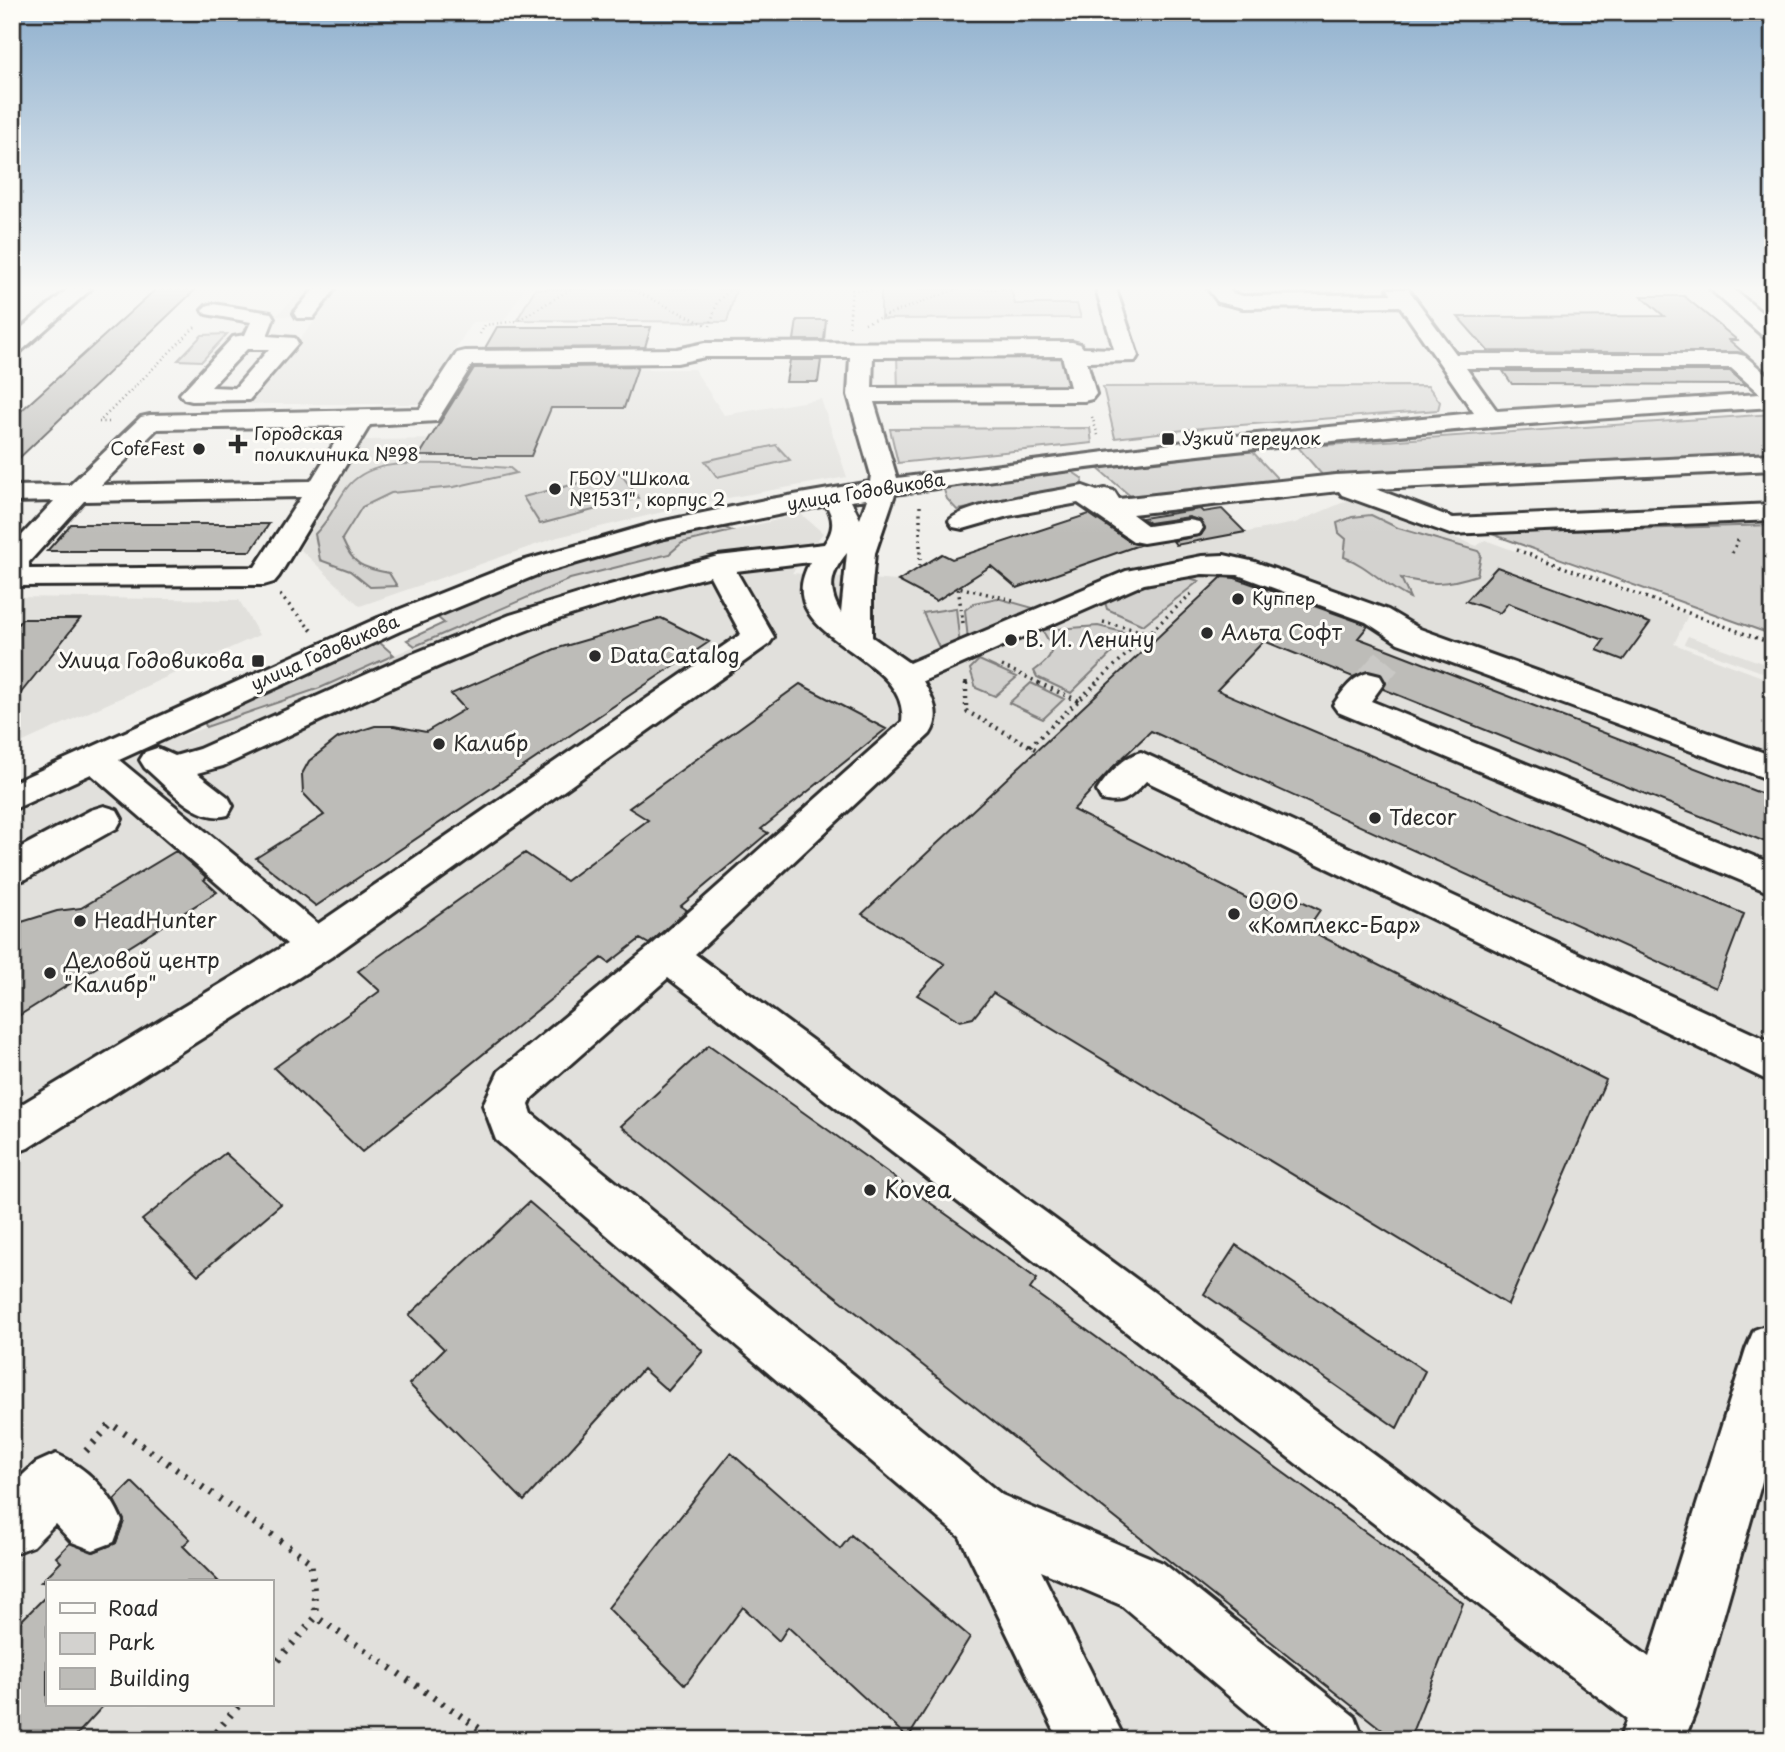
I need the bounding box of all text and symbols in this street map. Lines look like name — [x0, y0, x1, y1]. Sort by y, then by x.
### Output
place label: Городская поликлиника №98 — [254, 419, 419, 467]
place label: Узкий переулок — [1182, 424, 1321, 451]
marker: Узкий переулок — [1160, 431, 1176, 447]
place label: CofeFest — [110, 434, 185, 461]
marker: Городская поликлиника №98 — [228, 434, 248, 454]
marker: CofeFest — [191, 441, 207, 457]
place label: ГБОУ "Школа №1531", корпус 2 — [569, 464, 725, 512]
street label: улица Годовикова — [785, 465, 948, 516]
marker: ГБОУ "Школа №1531", корпус 2 — [547, 481, 563, 497]
place label: Куппер — [1252, 584, 1315, 611]
marker: Куппер — [1230, 591, 1246, 607]
street label: улица Годовикова — [246, 606, 404, 696]
place label: Альта Софт — [1221, 615, 1343, 647]
place label: В. И. Ленину — [1025, 622, 1155, 654]
marker: Альта Софт — [1199, 625, 1215, 641]
marker: В. И. Ленину — [1003, 632, 1019, 648]
place label: DataCatalog — [609, 638, 740, 670]
place label: Улица Годовикова — [58, 643, 244, 675]
marker: DataCatalog — [587, 648, 603, 664]
marker: Улица Годовикова — [250, 653, 266, 669]
place label: Калибр — [453, 726, 528, 758]
marker: Калибр — [431, 736, 447, 752]
place label: Tdecor — [1389, 800, 1457, 832]
marker: Tdecor — [1367, 810, 1383, 826]
place label: ООО «Комплекс-Бар» — [1248, 884, 1421, 940]
place label: HeadHunter — [94, 903, 217, 935]
marker: ООО «Комплекс-Бар» — [1226, 906, 1242, 922]
marker: HeadHunter — [72, 913, 88, 929]
place label: Деловой центр "Калибр" — [63, 943, 220, 999]
marker: Деловой центр "Калибр" — [42, 965, 58, 981]
place label: Kovea — [884, 1170, 952, 1206]
marker: Kovea — [862, 1182, 878, 1198]
legend — [46, 1580, 273, 1706]
text: Road — [108, 1591, 159, 1623]
text: Park — [108, 1625, 155, 1657]
text: Building — [108, 1661, 190, 1693]

